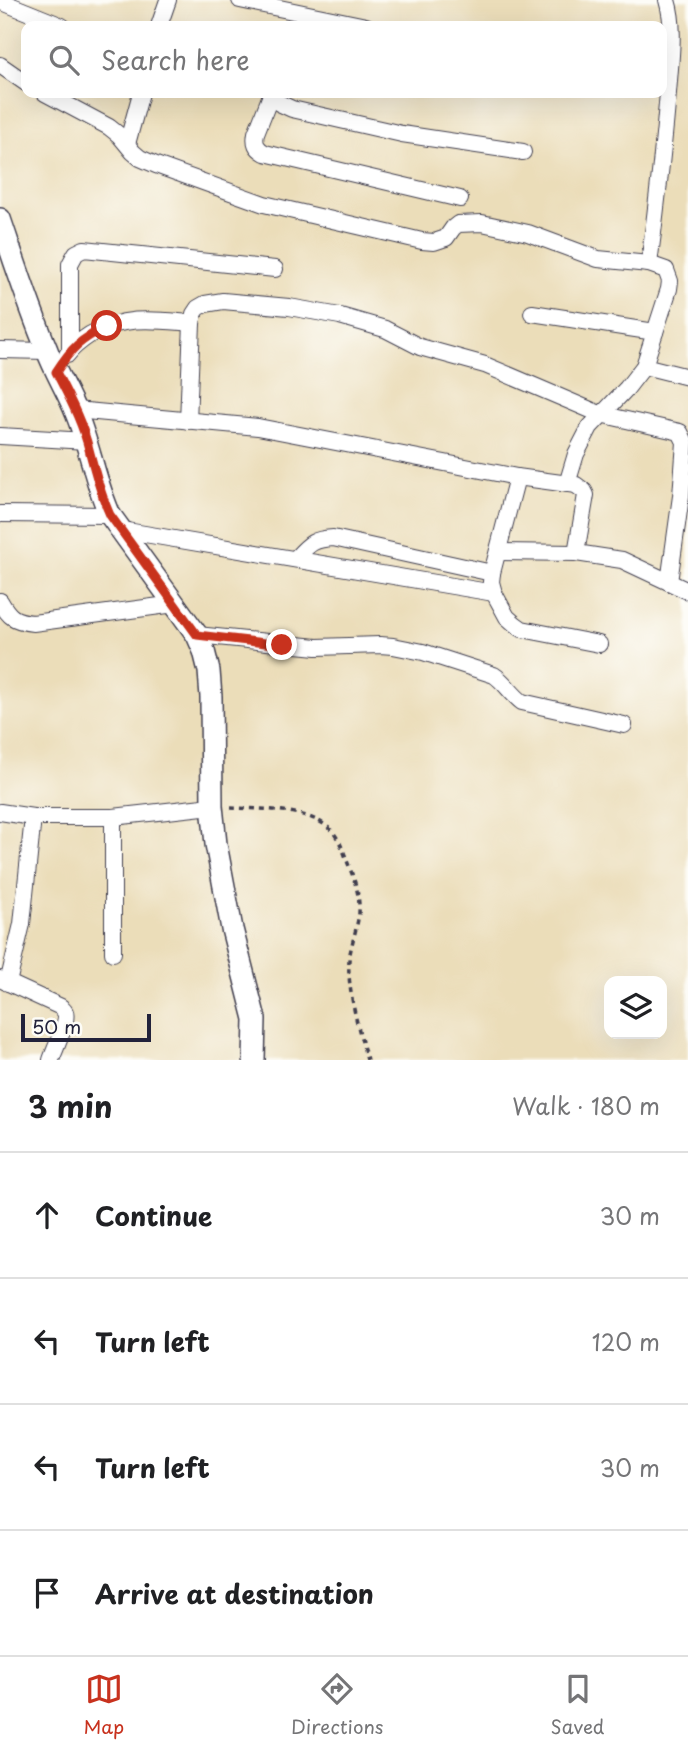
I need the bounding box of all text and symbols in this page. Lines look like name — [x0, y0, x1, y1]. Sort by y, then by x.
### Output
search box — [21, 21, 667, 98]
text: Search here — [101, 40, 250, 79]
icon: search — [45, 41, 83, 79]
route start — [91, 310, 122, 341]
route end — [266, 629, 297, 660]
map controls — [604, 976, 667, 1039]
button: layers — [604, 976, 667, 1039]
scale bar — [21, 1011, 150, 1043]
text: 50 m — [32, 1012, 81, 1040]
text: 3 min — [28, 1083, 113, 1128]
text: Walk · 180 m — [512, 1088, 660, 1123]
icon: ahead — [28, 1196, 66, 1234]
text: Continue — [95, 1196, 212, 1235]
text: 30 m — [599, 1198, 660, 1233]
icon: left — [28, 1322, 66, 1360]
text: Turn left — [95, 1322, 210, 1361]
text: 120 m — [592, 1324, 660, 1359]
icon: left — [28, 1448, 66, 1486]
text: Turn left — [95, 1448, 210, 1487]
text: 30 m — [599, 1450, 660, 1485]
icon: arrive — [28, 1574, 66, 1612]
text: Arrive at destination — [95, 1574, 374, 1613]
tab: Map — [84, 1670, 124, 1740]
tab: Directions — [291, 1670, 384, 1740]
tab: Saved — [551, 1670, 604, 1740]

